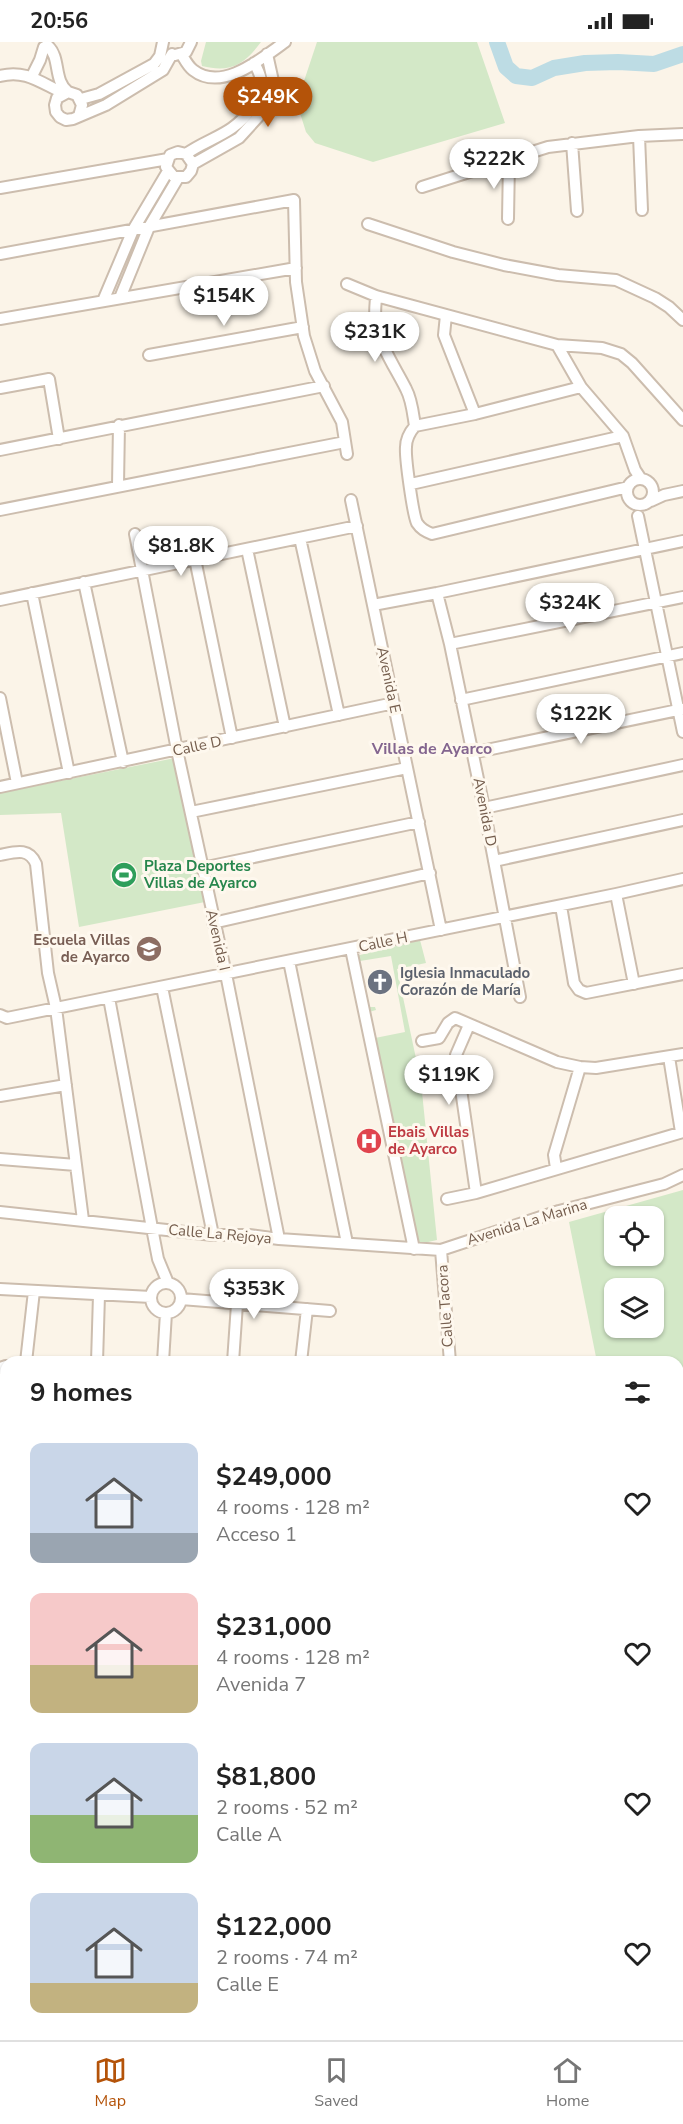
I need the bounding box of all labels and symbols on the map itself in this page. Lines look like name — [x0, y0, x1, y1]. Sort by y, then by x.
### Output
pin: $249K — [226, 77, 310, 128]
pin: $222K — [452, 139, 536, 190]
pin: $154K — [182, 276, 266, 327]
pin: $231K — [333, 312, 417, 363]
pin: $81.8K — [132, 526, 230, 577]
pin: $324K — [528, 583, 612, 634]
street label: Avenida E — [372, 645, 406, 715]
pin: $122K — [539, 694, 623, 745]
street label: Calle D — [171, 731, 223, 761]
district label: Villas de Ayarco — [371, 738, 492, 760]
street label: Avenida D — [469, 776, 501, 848]
place label: Plaza Deportes Villas de Ayarco — [143, 856, 257, 893]
sports icon: Plaza Deportes Villas de Ayarco — [109, 860, 139, 890]
street label: Avenida I — [201, 907, 235, 973]
street label: Calle H — [357, 927, 409, 957]
place label: Escuela Villas de Ayarco — [33, 930, 130, 967]
school or university icon: Escuela Villas de Ayarco — [134, 934, 164, 964]
place label: Iglesia Inmaculado Corazón de María — [400, 963, 531, 1000]
church icon: Iglesia Inmaculado Corazón de María — [365, 967, 395, 997]
pin: $119K — [407, 1055, 491, 1106]
place label: Ebais Villas de Ayarco — [388, 1122, 469, 1159]
hospital icon: Ebais Villas de Ayarco — [354, 1126, 384, 1156]
street label: Avenida La Marina — [464, 1194, 590, 1250]
street label: Calle La Rejoya — [168, 1220, 272, 1248]
street label: Calle Tacora — [432, 1264, 458, 1348]
pin: $353K — [212, 1269, 296, 1320]

